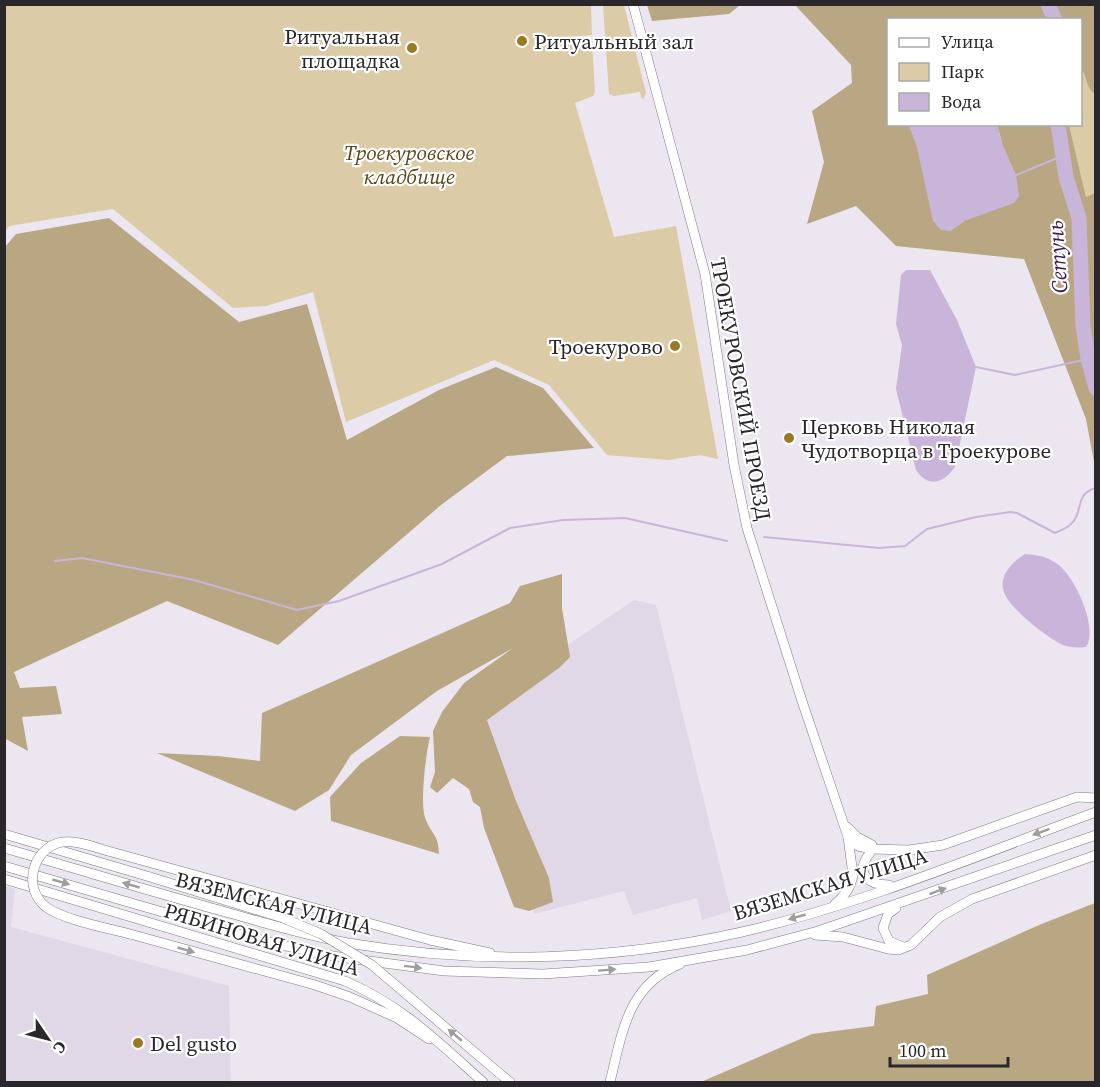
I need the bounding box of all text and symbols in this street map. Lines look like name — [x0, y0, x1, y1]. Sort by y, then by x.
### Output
legend — [887, 18, 1082, 126]
place label: Ритуальная площадка — [284, 22, 400, 75]
place label: Ритуальный зал — [534, 27, 694, 56]
text: Улица — [941, 29, 994, 54]
marker: Ритуальный зал — [515, 34, 529, 48]
marker: Ритуальная площадка — [405, 41, 419, 55]
text: Парк — [941, 59, 984, 84]
text: Вода — [941, 89, 982, 114]
park label: Троекуровское кладбище — [344, 138, 474, 191]
water label: Сетунь — [1039, 220, 1075, 294]
street label: ТРОЕКУРОВСКИЙ ПРОЕЗД — [704, 255, 778, 523]
place label: Троекурово — [549, 332, 663, 361]
marker: Троекурово — [668, 339, 682, 353]
place label: Церковь Николая Чудотворца в Троекурове — [801, 412, 1051, 465]
marker: Церковь Николая Чудотворца в Троекурове — [782, 431, 796, 445]
one-way arrow — [1031, 827, 1049, 837]
street label: ВЯЗЕМСКАЯ УЛИЦА — [729, 841, 931, 927]
street label: ВЯЗЕМСКАЯ УЛИЦА — [173, 865, 375, 941]
one-way arrow — [52, 878, 70, 887]
one-way arrow — [121, 880, 139, 889]
one-way arrow — [929, 885, 947, 895]
street label: РЯБИНОВАЯ УЛИЦА — [160, 895, 364, 983]
one-way arrow — [788, 913, 806, 923]
one-way arrow — [177, 946, 195, 956]
one-way arrow — [403, 963, 422, 972]
one-way arrow — [598, 965, 617, 975]
north arrow — [18, 1009, 78, 1069]
place label: Del gusto — [150, 1029, 237, 1058]
one-way arrow — [448, 1029, 463, 1042]
scale bar — [890, 1030, 1008, 1068]
marker: Del gusto — [131, 1036, 145, 1050]
text: С — [48, 1037, 72, 1058]
text: 100 m — [899, 1038, 946, 1063]

